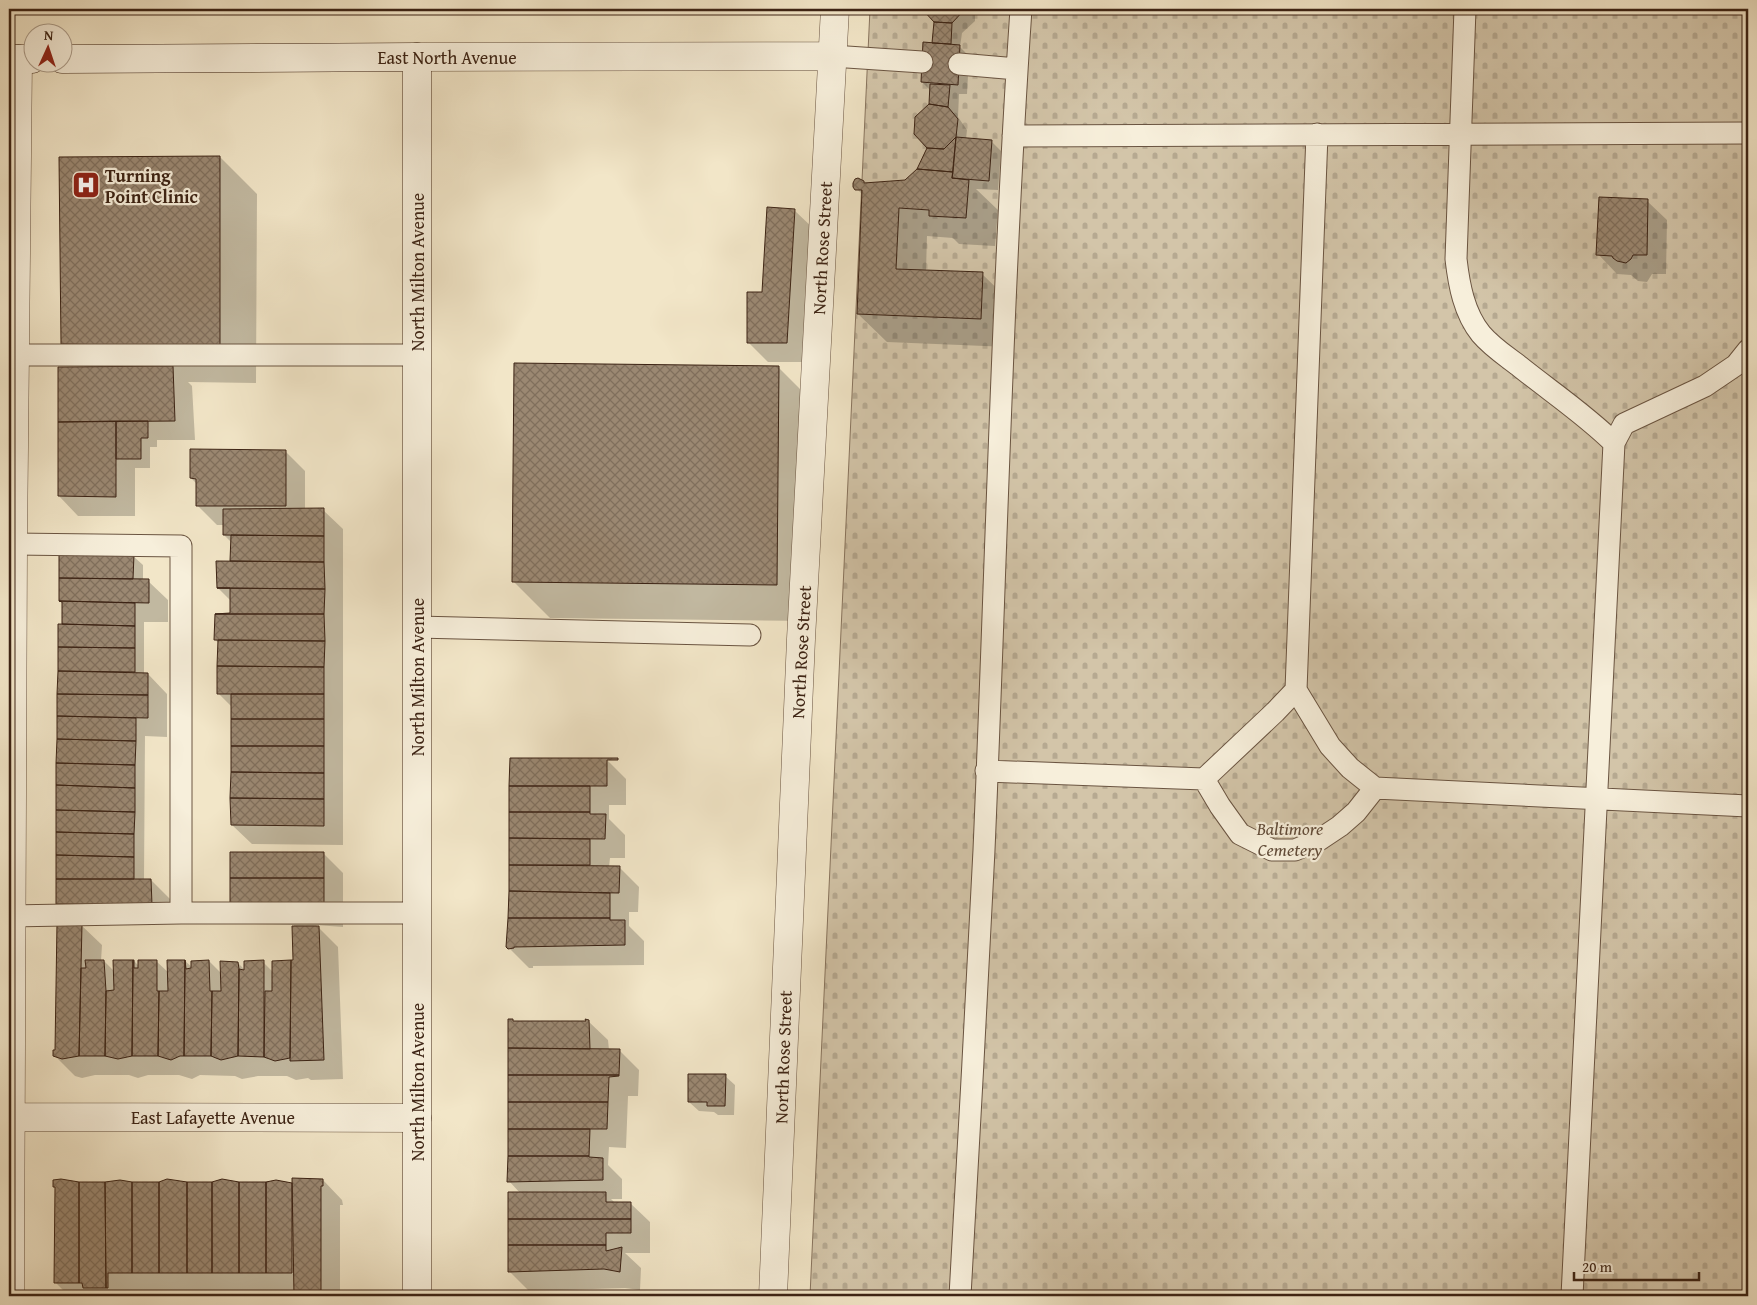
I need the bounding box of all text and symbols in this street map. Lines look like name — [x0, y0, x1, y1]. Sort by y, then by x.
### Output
north arrow — [22, 22, 72, 72]
text: N — [43, 25, 55, 45]
street label: East North Avenue — [377, 44, 517, 71]
place label: Turning Point Clinic — [105, 162, 198, 210]
hospital icon: Turning Point Clinic — [71, 170, 101, 200]
street label: North Rose Street — [805, 180, 839, 315]
street label: North Milton Avenue — [404, 193, 431, 351]
street label: North Rose Street — [784, 584, 818, 719]
street label: North Milton Avenue — [404, 598, 431, 756]
park label: Baltimore Cemetery — [1256, 815, 1323, 863]
street label: North Rose Street — [767, 989, 799, 1124]
street label: North Milton Avenue — [404, 1003, 431, 1161]
street label: East Lafayette Avenue — [131, 1104, 295, 1131]
scale bar — [1574, 1250, 1700, 1282]
text: 20 m — [1582, 1256, 1613, 1277]

